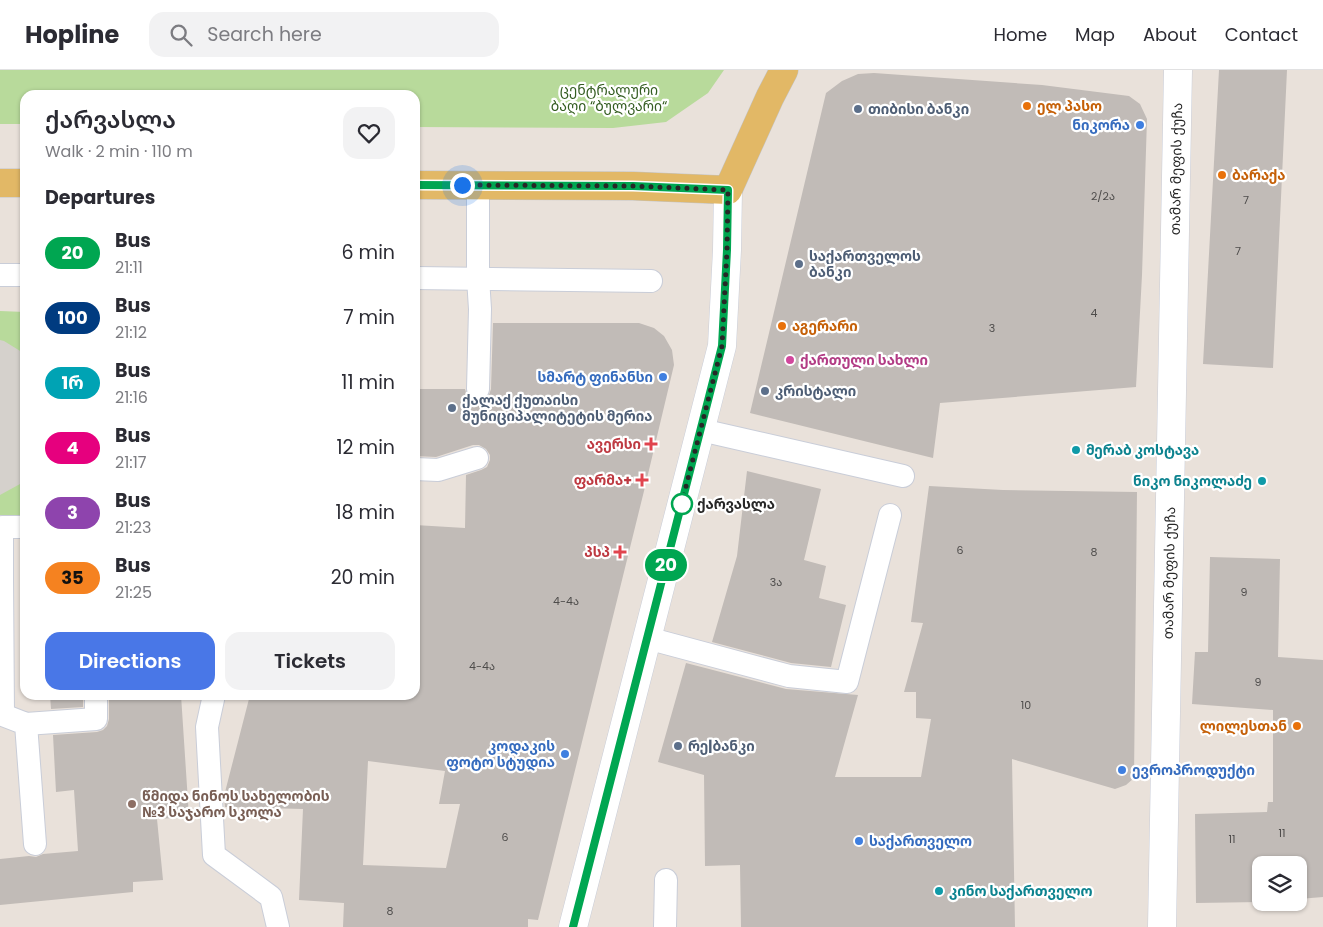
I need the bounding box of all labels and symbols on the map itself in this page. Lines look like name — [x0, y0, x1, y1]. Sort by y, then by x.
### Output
park label: ცენტრალური ბაღი “ბულვარი“ — [551, 80, 667, 116]
place label: ელ პასო — [1037, 96, 1102, 116]
place label: თიბისი ბანკი — [868, 99, 969, 119]
marker: ელ პასო — [1021, 100, 1033, 112]
marker: თიბისი ბანკი — [852, 103, 864, 115]
street label: თამარ მეფის ქუჩა — [1165, 103, 1187, 235]
place label: ნიკორა — [1072, 115, 1130, 135]
marker: ნიკორა — [1134, 119, 1146, 131]
place label: ბარაქა — [1232, 165, 1286, 185]
marker: ბარაქა — [1216, 169, 1228, 181]
your location — [450, 173, 475, 198]
house number: 2/2ა — [1091, 188, 1115, 204]
house number: 7 — [1243, 192, 1249, 208]
house number: 7 — [1235, 243, 1241, 259]
place label: საქართველოს ბანკი — [809, 246, 921, 282]
marker: საქართველოს ბანკი — [793, 258, 805, 270]
house number: 4 — [1091, 305, 1098, 321]
place label: აგერარი — [792, 316, 858, 336]
marker: აგერარი — [776, 320, 788, 332]
house number: 3 — [989, 320, 995, 336]
place label: ქართული სახლი — [800, 350, 928, 370]
marker: ქართული სახლი — [784, 354, 796, 366]
place label: სმარტ ფინანსი — [537, 367, 653, 387]
marker: სმარტ ფინანსი — [657, 371, 669, 383]
place label: კრისტალი — [775, 381, 856, 401]
marker: კრისტალი — [759, 385, 771, 397]
place label: ქალაქ ქუთაისი მუნიციპალიტეტის მერია — [462, 390, 652, 426]
marker: ქალაქ ქუთაისი მუნიციპალიტეტის მერია — [446, 402, 458, 414]
place label: ავერსი — [587, 434, 641, 454]
marker: ავერსი — [645, 438, 657, 450]
place label: მერაბ კოსტავა — [1086, 440, 1199, 460]
marker: მერაბ კოსტავა — [1070, 444, 1082, 456]
place label: ფარმა+ — [574, 470, 632, 490]
place label: ნიკო ნიკოლაძე — [1133, 471, 1252, 491]
marker: ფარმა+ — [636, 474, 648, 486]
marker: ნიკო ნიკოლაძე — [1256, 475, 1268, 487]
marker: ქარვასლა — [671, 493, 693, 515]
place label: ქარვასლა — [697, 494, 775, 514]
street label: თამარ მეფის ქუჩა — [1158, 507, 1180, 639]
place label: პსპ — [584, 542, 610, 562]
house number: 6 — [957, 542, 964, 558]
house number: 8 — [1091, 544, 1098, 560]
marker: პსპ — [614, 546, 626, 558]
line badge: 20 — [644, 549, 688, 581]
house number: 3ა — [770, 574, 782, 590]
house number: 9 — [1241, 584, 1248, 600]
house number: 4-4ა — [553, 593, 579, 609]
house number: 4-4ა — [469, 658, 495, 674]
house number: 9 — [1255, 674, 1262, 690]
house number: 10 — [1021, 697, 1031, 713]
place label: ლილესთან — [1200, 716, 1287, 736]
marker: ლილესთან — [1291, 720, 1303, 732]
place label: კოდაკის ფოტო სტუდია — [446, 736, 555, 772]
place label: რე|ბანკი — [688, 736, 755, 756]
marker: რე|ბანკი — [672, 740, 684, 752]
marker: კოდაკის ფოტო სტუდია — [559, 748, 571, 760]
place label: ევროპროდუქტი — [1132, 760, 1255, 780]
marker: ევროპროდუქტი — [1116, 764, 1128, 776]
place label: წმიდა ნინოს სახელობის №3 საჯარო სკოლა — [142, 786, 330, 822]
marker: წმიდა ნინოს სახელობის №3 საჯარო სკოლა — [126, 798, 138, 810]
house number: 11 — [1278, 825, 1286, 841]
house number: 6 — [502, 829, 509, 845]
place label: საქართველო — [869, 831, 972, 851]
house number: 11 — [1228, 831, 1236, 847]
marker: საქართველო — [853, 835, 865, 847]
place label: კინო საქართველო — [949, 881, 1093, 901]
marker: კინო საქართველო — [933, 885, 945, 897]
house number: 8 — [387, 903, 394, 919]

